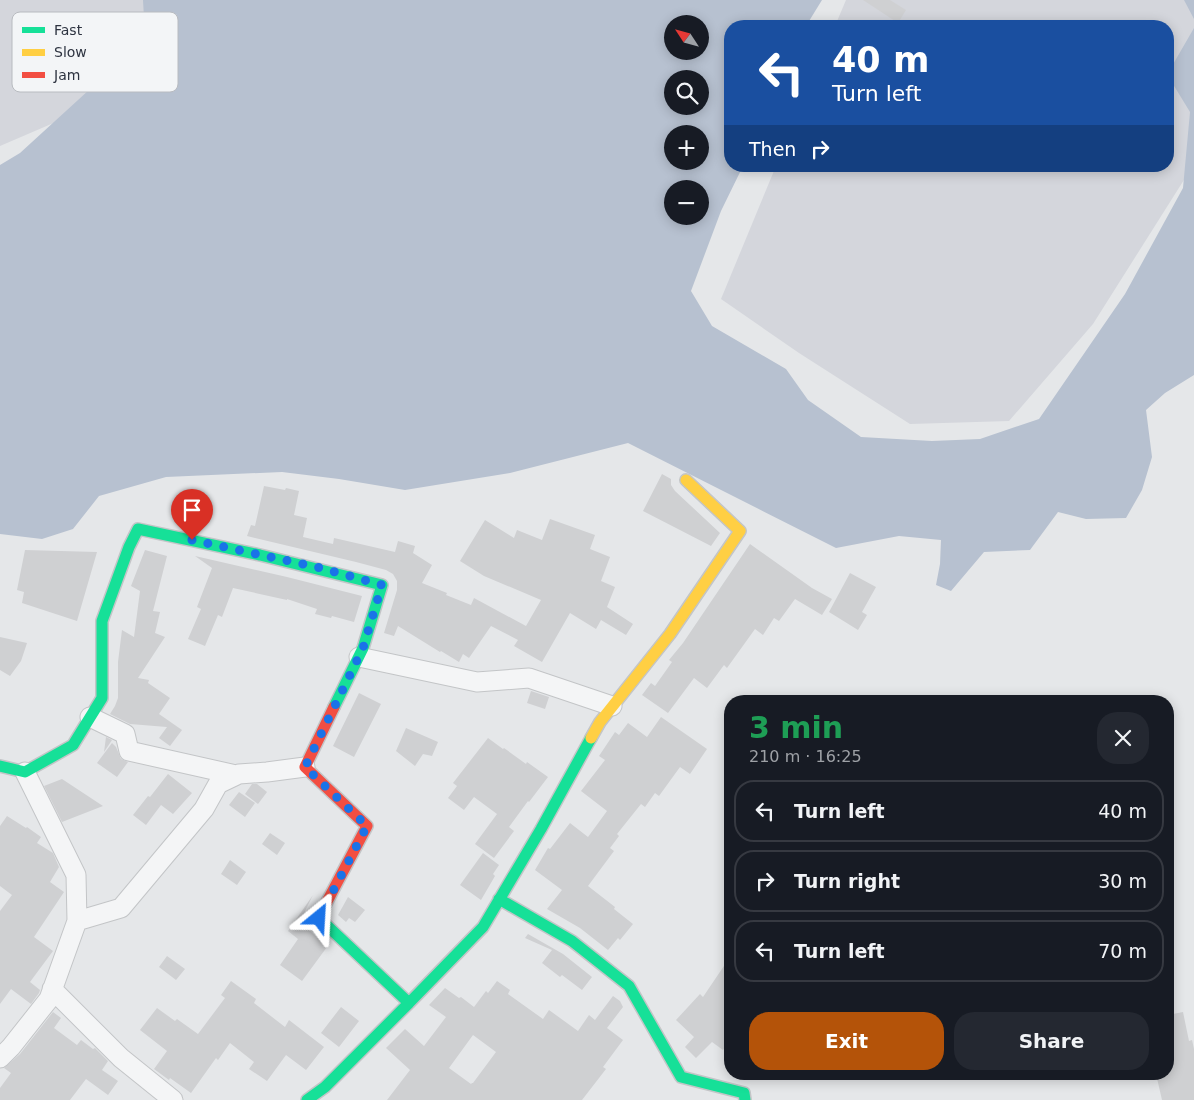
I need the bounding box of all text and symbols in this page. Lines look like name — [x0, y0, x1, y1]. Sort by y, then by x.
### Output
legend — [12, 12, 178, 92]
north arrow — [664, 15, 709, 60]
map controls — [664, 15, 709, 225]
text: Fast — [54, 22, 83, 38]
icon: left — [749, 40, 814, 105]
text: 40 m — [832, 40, 929, 80]
text: Slow — [54, 44, 87, 60]
text: Jam — [53, 67, 80, 83]
button: search — [664, 70, 709, 115]
text: Turn left — [832, 81, 921, 106]
button: + — [664, 125, 709, 170]
icon: right — [806, 135, 834, 163]
text: Then — [749, 138, 796, 160]
button: − — [664, 180, 709, 225]
pin — [171, 489, 213, 540]
icon: arrive — [178, 496, 206, 524]
text: 3 min — [749, 710, 843, 745]
button: close — [1097, 712, 1149, 764]
text: 210 m · 16:25 — [749, 747, 862, 766]
icon: left — [751, 797, 779, 825]
text: Turn left — [794, 800, 885, 822]
text: 40 m — [1098, 800, 1147, 822]
icon: right — [751, 867, 779, 895]
text: Turn right — [794, 870, 900, 892]
text: 30 m — [1098, 870, 1147, 892]
position arrow — [292, 891, 344, 943]
icon: left — [751, 937, 779, 965]
text: Turn left — [794, 940, 885, 962]
text: 70 m — [1098, 940, 1147, 962]
button: Exit — [749, 1012, 944, 1070]
button: Share — [954, 1012, 1149, 1070]

